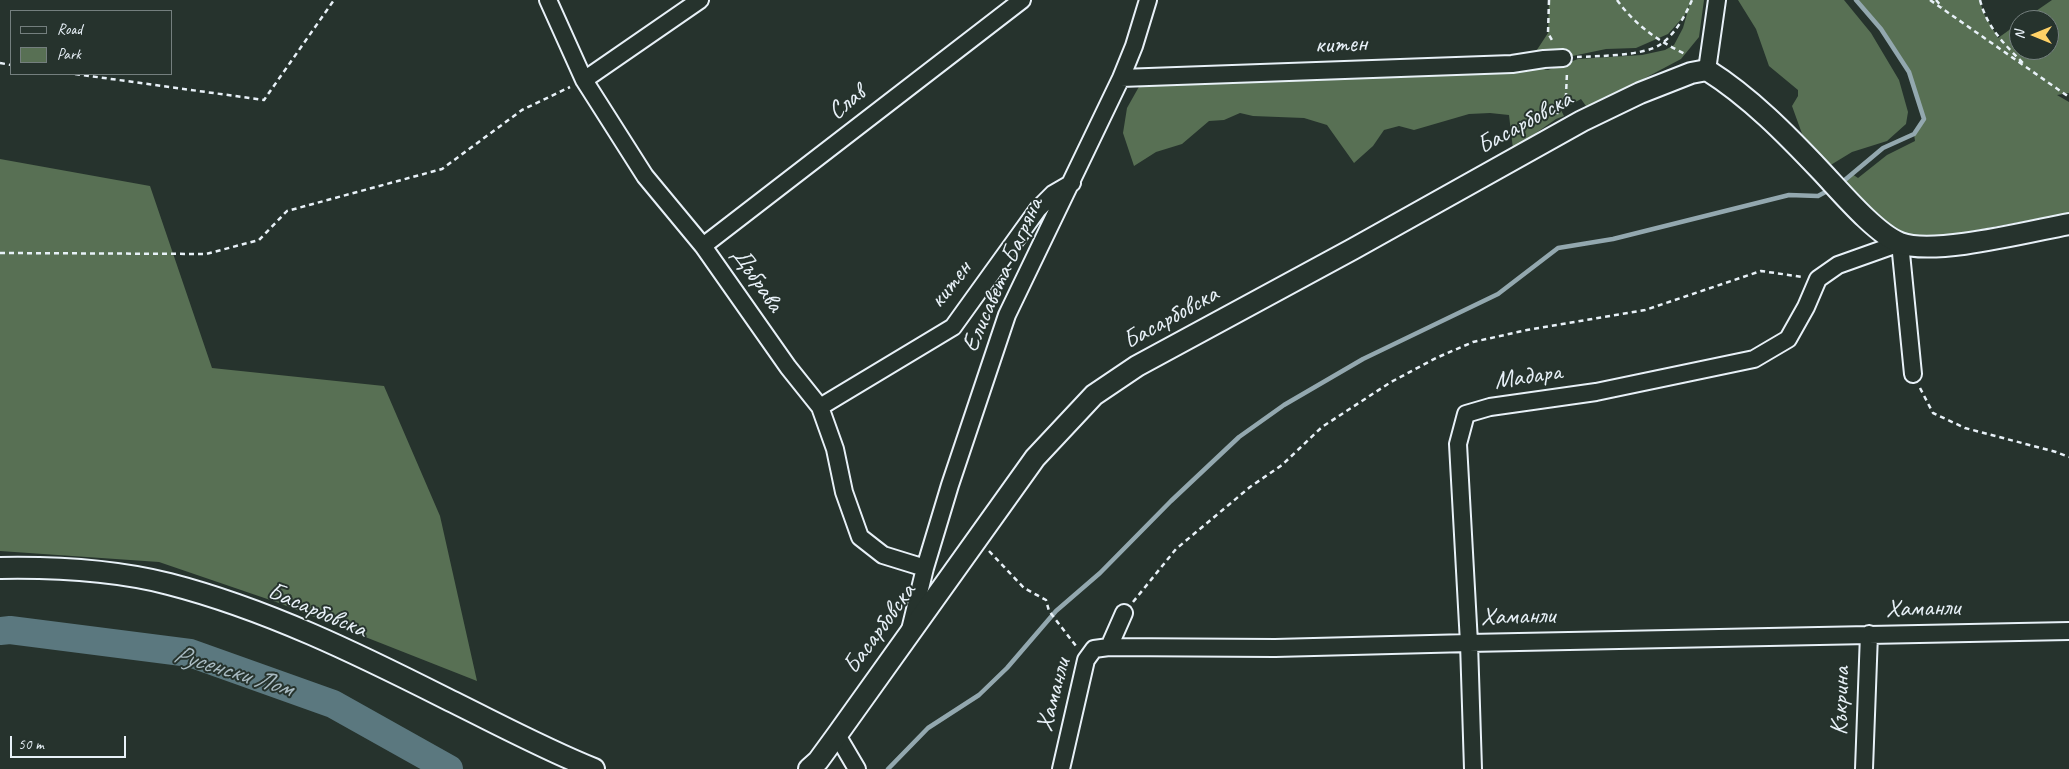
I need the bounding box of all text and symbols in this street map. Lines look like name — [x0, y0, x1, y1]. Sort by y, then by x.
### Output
legend — [10, 10, 172, 75]
north arrow — [2009, 10, 2059, 60]
text: Road — [57, 20, 82, 39]
street label: китен — [1314, 29, 1368, 61]
text: N — [2011, 31, 2028, 39]
text: Park — [57, 45, 81, 64]
street label: Слав — [822, 79, 872, 127]
street label: Басарбовска — [1472, 85, 1578, 161]
street label: Елисавета Багряна — [956, 193, 1050, 357]
street label: Дъбрава — [724, 242, 790, 318]
street label: китен — [923, 255, 979, 315]
street label: Басарбовска — [1118, 280, 1224, 356]
street label: Мадара — [1493, 357, 1563, 397]
street label: Басарбовска — [263, 577, 371, 645]
street label: Басарбовска — [837, 578, 923, 680]
street label: Хаманли — [1886, 593, 1960, 625]
street label: Хаманли — [1481, 601, 1555, 633]
water label: Русенски Лом — [170, 639, 296, 705]
street label: Хаманли — [1030, 655, 1078, 735]
street label: Къкрина — [1825, 666, 1857, 736]
scale bar — [12, 726, 129, 758]
text: 50 m — [18, 735, 44, 754]

